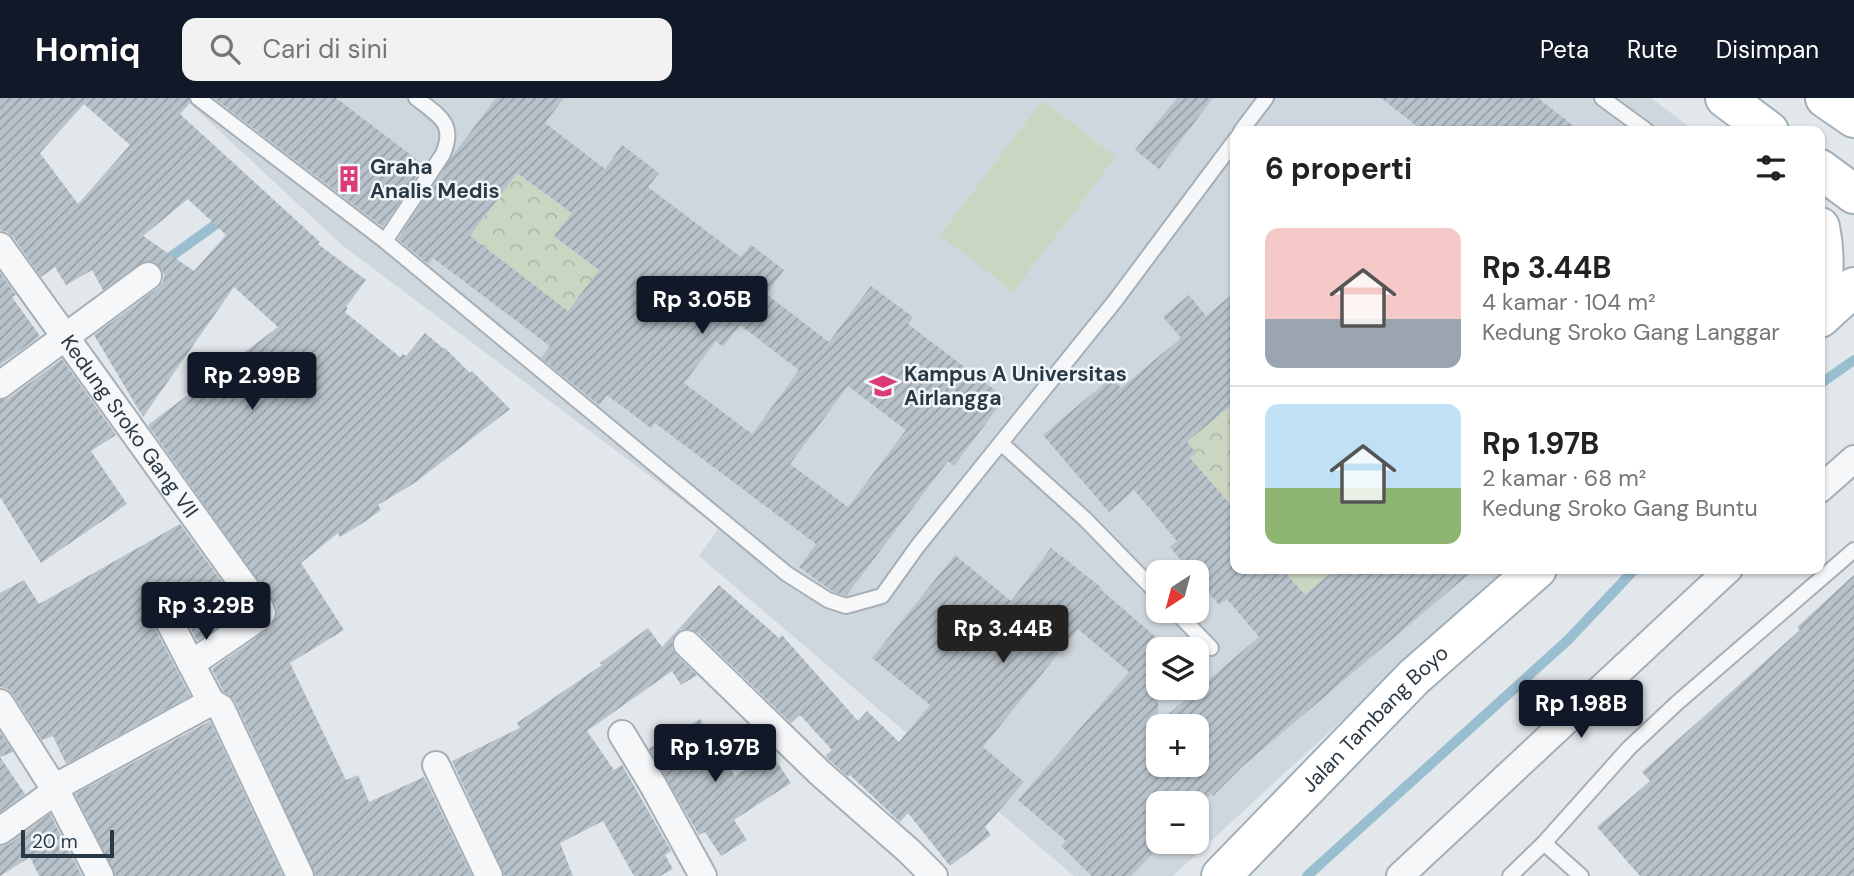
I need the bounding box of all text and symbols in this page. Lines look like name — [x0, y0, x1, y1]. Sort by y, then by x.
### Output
search box — [182, 18, 672, 81]
text: Homiq — [35, 28, 140, 71]
icon: search — [206, 30, 244, 68]
text: Cari di sini — [262, 32, 388, 66]
text: Peta — [1540, 34, 1589, 65]
text: Rute — [1627, 34, 1678, 65]
text: Disimpan — [1716, 34, 1819, 65]
text: 6 properti — [1265, 149, 1412, 188]
icon: filters — [1752, 149, 1790, 187]
place label: Graha Analis Medis — [370, 153, 500, 205]
building icon: Graha Analis Medis — [334, 164, 364, 194]
text: Rp 3.44B — [1482, 248, 1611, 287]
icon: home — [1321, 256, 1405, 340]
pin: Rp 3.05B — [630, 276, 774, 336]
text: Rp 3.05B — [653, 284, 751, 314]
text: 4 kamar · 104 m² — [1482, 287, 1655, 317]
text: Kedung Sroko Gang Langgar — [1482, 317, 1780, 347]
street label: Kedung Sroko Gang VII — [54, 329, 205, 523]
pin: Rp 2.99B — [180, 352, 324, 412]
text: Rp 2.99B — [203, 360, 301, 390]
place label: Kampus A Universitas Airlangga — [904, 360, 1127, 412]
school or university icon: Kampus A Universitas Airlangga — [868, 371, 898, 401]
text: Rp 1.97B — [1482, 424, 1599, 463]
icon: home — [1321, 432, 1405, 516]
text: 2 kamar · 68 m² — [1482, 463, 1646, 493]
text: Kedung Sroko Gang Buntu — [1482, 493, 1758, 523]
north arrow — [1146, 560, 1209, 623]
map controls — [1146, 560, 1209, 854]
pin: Rp 3.29B — [134, 582, 278, 642]
text: Rp 3.29B — [157, 590, 255, 620]
pin: Rp 3.44B — [931, 606, 1075, 665]
text: Rp 3.44B — [953, 613, 1053, 643]
button: layers — [1146, 637, 1209, 700]
street label: Jalan Tambang Boyo — [1295, 639, 1454, 799]
pin: Rp 1.98B — [1509, 680, 1653, 740]
text: Rp 1.98B — [1535, 688, 1627, 718]
button: + — [1146, 714, 1209, 777]
pin: Rp 1.97B — [643, 724, 787, 784]
text: Rp 1.97B — [670, 732, 760, 762]
button: − — [1146, 791, 1209, 854]
scale bar — [21, 827, 114, 859]
text: 20 m — [32, 829, 78, 854]

